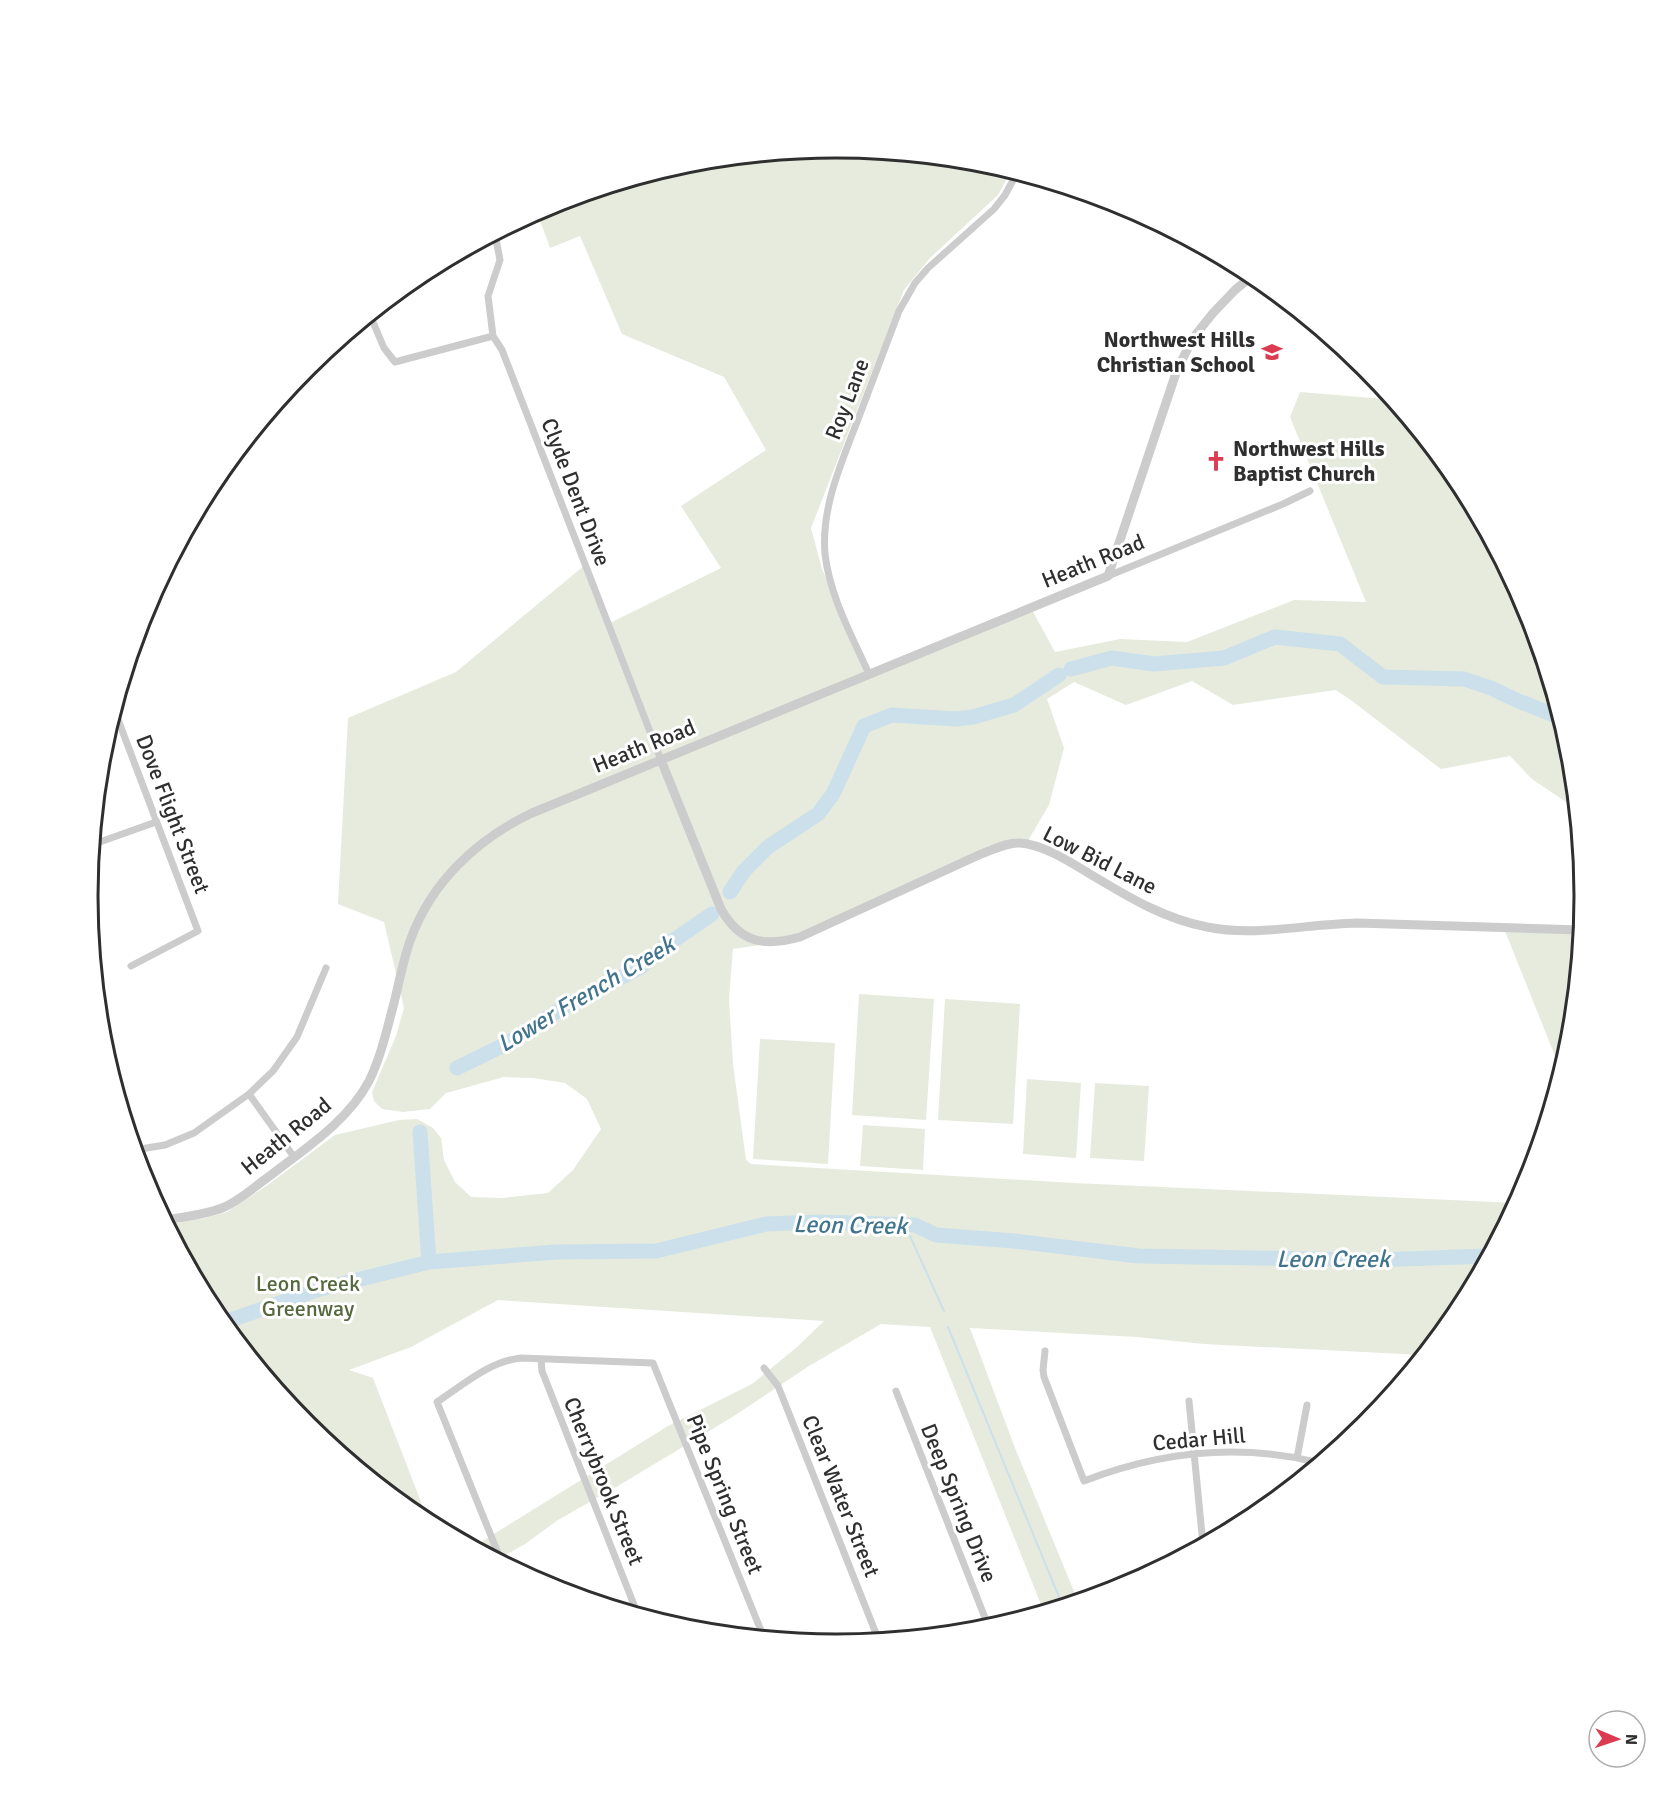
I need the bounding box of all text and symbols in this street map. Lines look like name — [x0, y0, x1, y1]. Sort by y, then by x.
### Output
place label: Northwest Hills Christian School — [1097, 326, 1255, 378]
school or university icon: Northwest Hills Christian School — [1260, 340, 1284, 364]
street label: Roy Lane — [819, 355, 875, 443]
street label: Clyde Dent Drive — [535, 414, 617, 570]
place label: Northwest Hills Baptist Church — [1233, 435, 1385, 487]
church icon: Northwest Hills Baptist Church — [1204, 449, 1228, 473]
street label: Heath Road — [1038, 528, 1148, 594]
street label: Heath Road — [589, 713, 699, 779]
street label: Dove Flight Street — [130, 731, 216, 898]
street label: Low Bid Lane — [1039, 820, 1161, 900]
water label: Lower French Creek — [492, 928, 682, 1059]
street label: Heath Road — [235, 1091, 337, 1181]
water label: Leon Creek — [793, 1209, 909, 1241]
water label: Leon Creek — [1276, 1244, 1392, 1274]
park label: Leon Creek Greenway — [256, 1270, 360, 1322]
street label: Cherrybrook Street — [558, 1393, 650, 1569]
street label: Pipe Spring Street — [681, 1410, 769, 1578]
street label: Clear Water Street — [796, 1411, 886, 1581]
street label: Deep Spring Drive — [915, 1420, 1003, 1586]
street label: Cedar Hill — [1151, 1421, 1247, 1457]
north arrow — [1587, 1709, 1647, 1769]
text: N — [1621, 1734, 1641, 1745]

